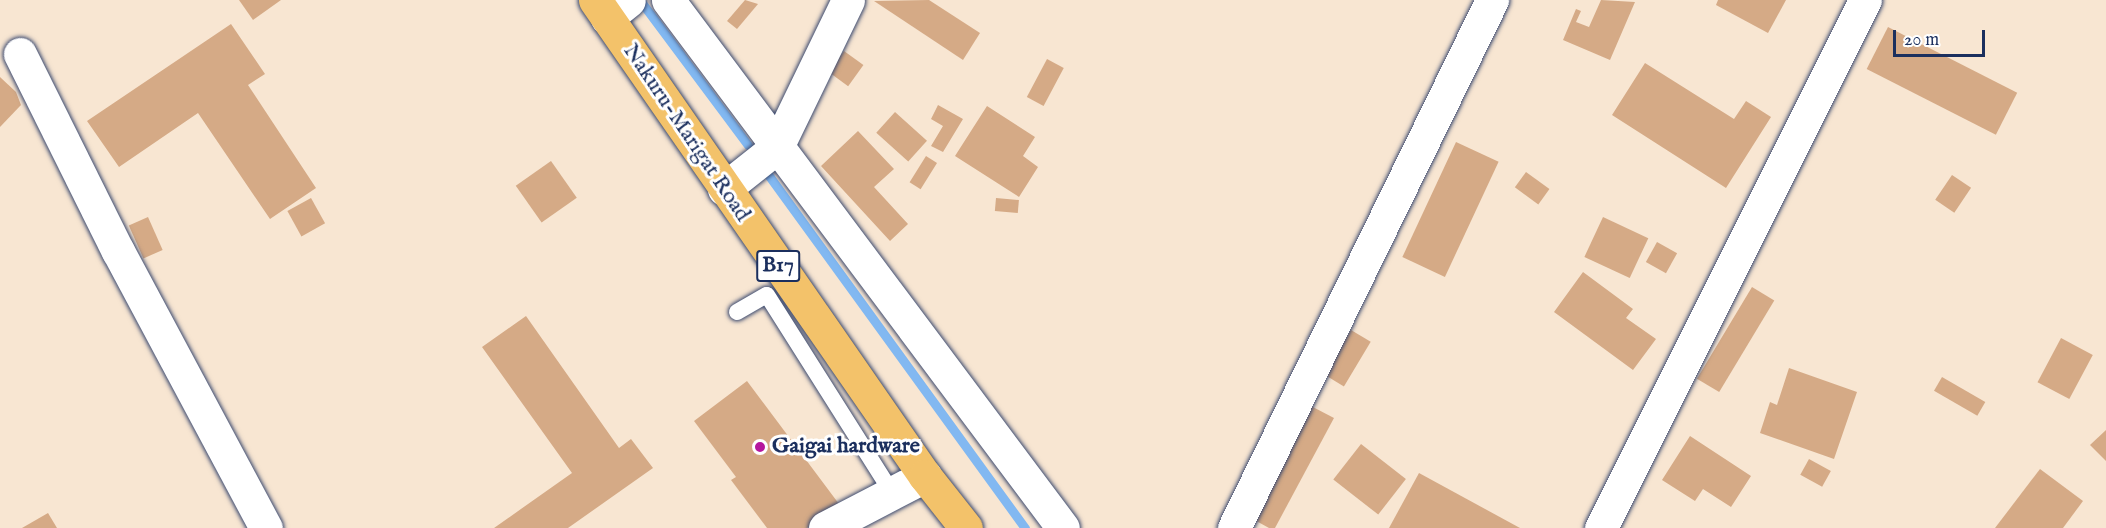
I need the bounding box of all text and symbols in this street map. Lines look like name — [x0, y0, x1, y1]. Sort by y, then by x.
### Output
scale bar — [1896, 18, 1988, 56]
text: 20 m — [1904, 29, 1939, 52]
street label: Nakuru-Marigat Road — [617, 39, 755, 227]
road number: B17 — [756, 248, 800, 284]
place label: Gaigai hardware — [772, 434, 920, 460]
marker: Gaigai hardware — [753, 440, 767, 454]

